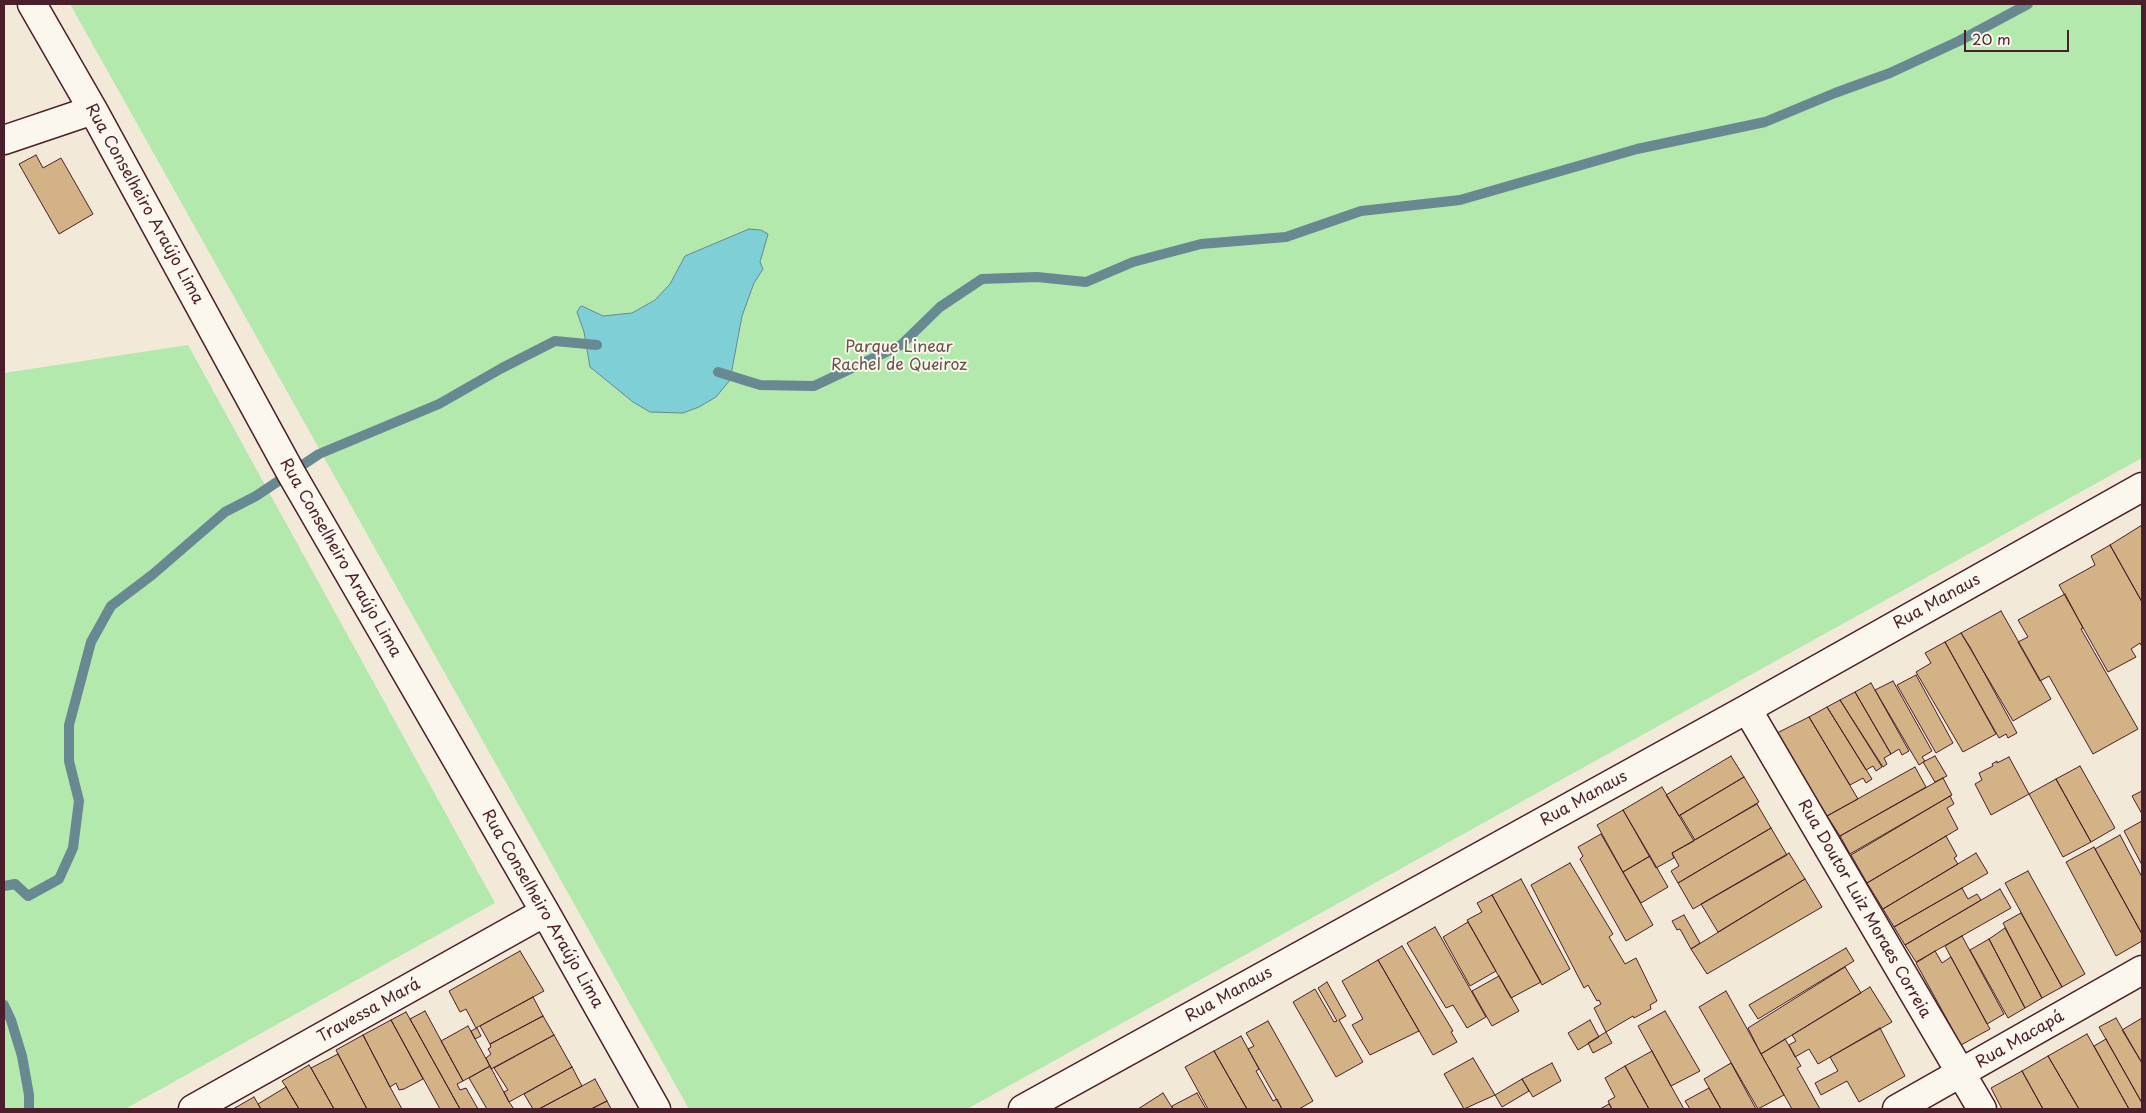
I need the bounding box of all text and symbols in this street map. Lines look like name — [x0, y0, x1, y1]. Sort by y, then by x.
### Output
scale bar — [1966, 20, 2071, 52]
text: 20 m — [1972, 27, 2011, 50]
street label: Rua Conselheiro Araújo Lima — [81, 100, 207, 308]
park label: Parque Linear Rachel de Queiroz — [831, 338, 967, 376]
street label: Rua Conselheiro Araújo Lima — [275, 455, 405, 661]
street label: Rua Manaus — [1890, 570, 1984, 634]
street label: Rua Manaus — [1537, 767, 1631, 831]
street label: Rua Doutor Luiz Moraes Correia — [1793, 796, 1935, 1022]
street label: Rua Conselheiro Araújo Lima — [477, 806, 607, 1012]
street label: Rua Manaus — [1182, 963, 1276, 1027]
street label: Travessa Mará — [314, 975, 424, 1047]
street label: Rua Macapá — [1972, 1007, 2068, 1073]

